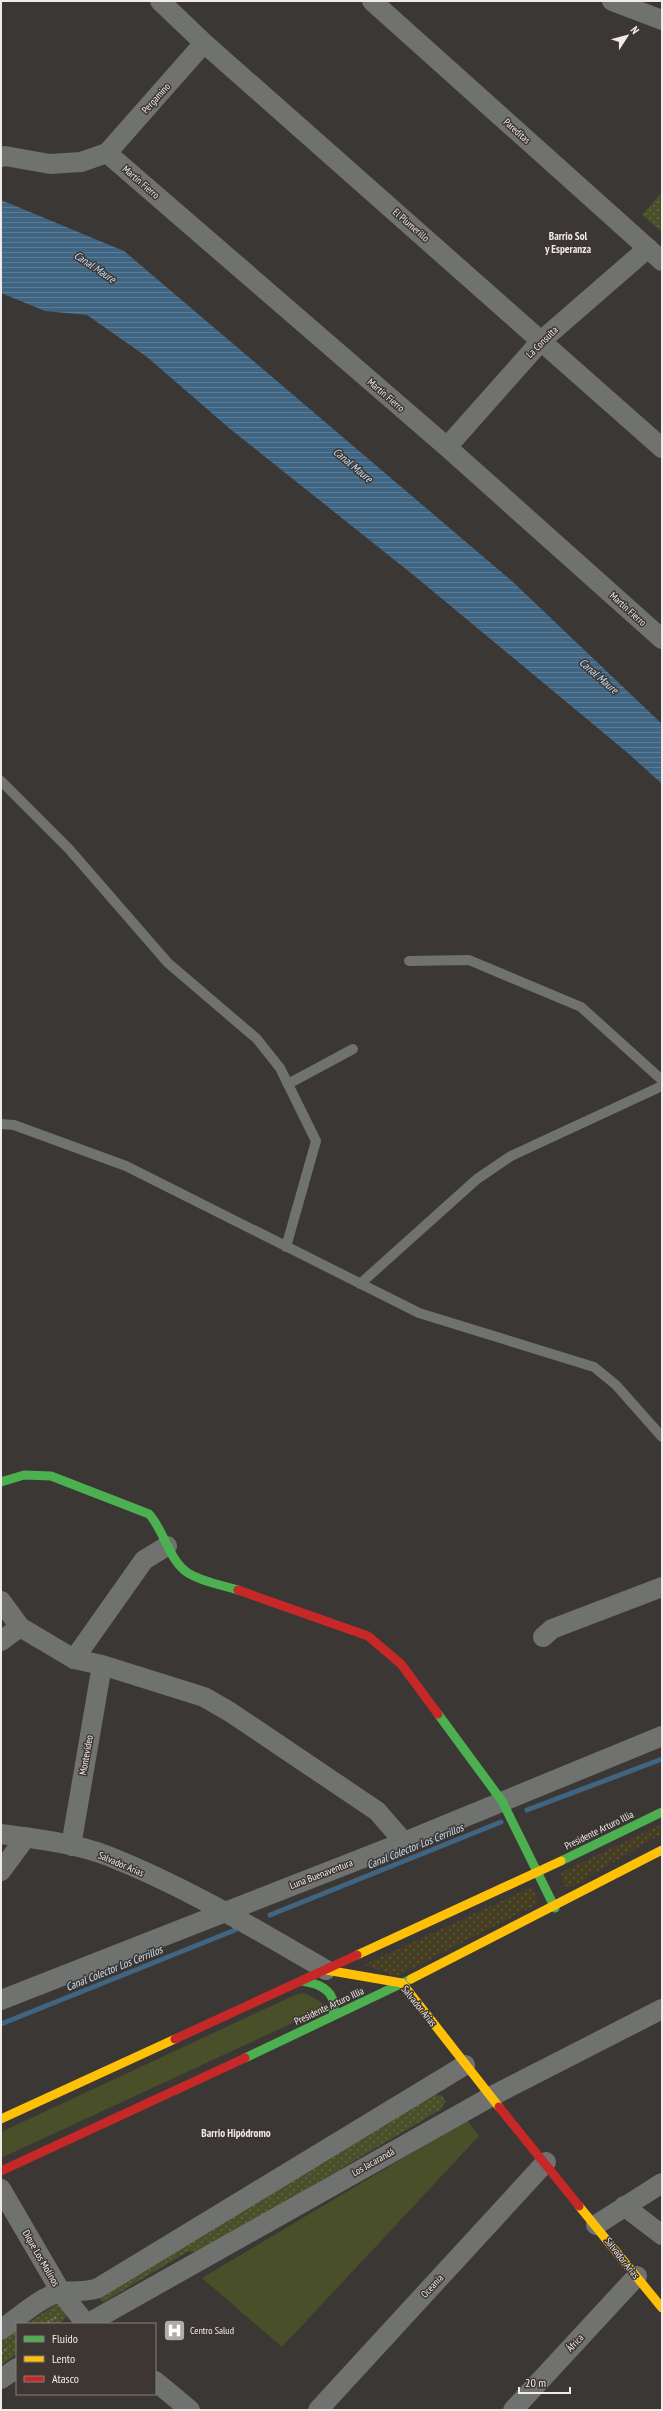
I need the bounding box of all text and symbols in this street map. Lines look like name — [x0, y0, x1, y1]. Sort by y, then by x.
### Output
north arrow — [607, 16, 647, 56]
text: N — [628, 24, 643, 37]
street label: Pergamino — [139, 80, 173, 116]
street label: Pareditas — [501, 116, 534, 147]
street label: Martín Fierro — [120, 162, 162, 202]
street label: El Plumerillo — [390, 206, 432, 244]
district label: Barrio Sol y Esperanza — [544, 229, 591, 256]
water label: Canal Maure — [72, 248, 120, 287]
street label: La Consulta — [523, 323, 561, 361]
street label: Martín Fierro — [365, 375, 407, 415]
water label: Canal Maure — [330, 444, 377, 486]
street label: Martín Fierro — [607, 589, 649, 629]
water label: Canal Maure — [577, 655, 622, 698]
street label: Montevideo — [76, 1734, 96, 1776]
street label: Presidente Arturo Illia — [562, 1808, 636, 1852]
water label: Canal Colector Los Cerrillos — [365, 1820, 467, 1872]
street label: Salvador Arias — [96, 1848, 147, 1880]
street label: Luna Buenaventura — [288, 1856, 354, 1892]
water label: Canal Colector Los Cerrillos — [64, 1942, 166, 1994]
street label: Salvador Arias — [399, 1983, 440, 2030]
street label: Presidente Arturo Illia — [292, 1984, 366, 2028]
district label: Barrio Hipódromo — [201, 2126, 271, 2140]
street label: Los Jacarandá — [349, 2145, 397, 2179]
street label: Dique Los Molinos — [20, 2227, 63, 2289]
street label: Salvador Arias — [602, 2235, 643, 2282]
street label: Oceanía — [418, 2271, 446, 2301]
hospital icon: Centro Salud — [162, 2317, 188, 2343]
legend — [16, 2323, 156, 2395]
place label: Centro Salud — [190, 2324, 234, 2337]
text: Fluido — [52, 2331, 78, 2346]
street label: África — [564, 2331, 586, 2355]
text: Lento — [52, 2351, 75, 2366]
scale bar — [519, 2369, 570, 2395]
text: Atasco — [52, 2371, 79, 2386]
text: 20 m — [525, 2375, 546, 2390]

